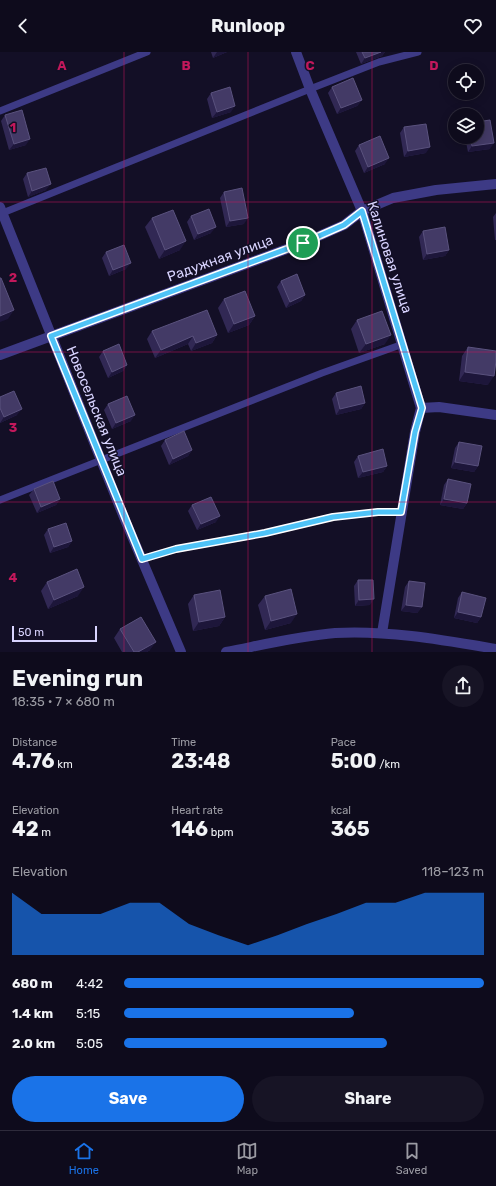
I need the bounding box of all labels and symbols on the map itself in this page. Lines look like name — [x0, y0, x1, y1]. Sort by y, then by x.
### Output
text: A — [57, 58, 67, 73]
text: B — [181, 58, 191, 73]
text: C — [305, 58, 315, 73]
text: D — [429, 58, 439, 73]
text: 1 — [10, 120, 16, 135]
street label: Калиновая улица — [363, 199, 416, 315]
pin — [286, 226, 320, 260]
street label: Радужная улица — [165, 231, 275, 286]
text: 2 — [9, 270, 17, 285]
street label: Новосельская улица — [63, 344, 130, 479]
text: 3 — [9, 420, 18, 435]
text: 4 — [9, 570, 18, 585]
scale bar — [12, 624, 97, 643]

